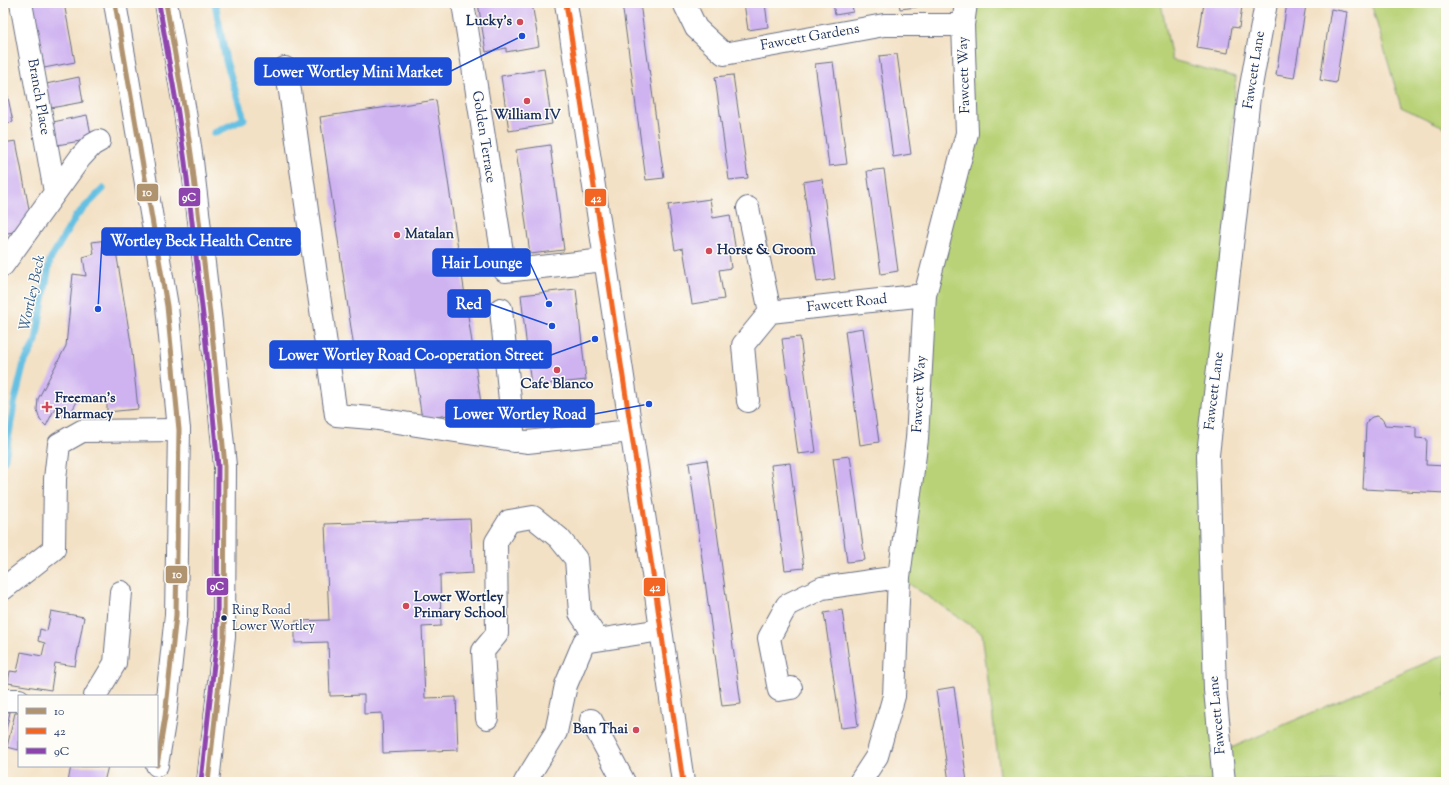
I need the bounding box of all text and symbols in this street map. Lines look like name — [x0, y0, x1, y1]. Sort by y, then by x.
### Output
place label: Lucky's — [466, 12, 512, 32]
marker: Lucky's — [515, 17, 525, 27]
street label: Fawcett Gardens — [759, 19, 861, 57]
street label: Fawcett Lane — [1239, 30, 1271, 110]
street label: Fawcett Way — [954, 36, 976, 114]
street label: Branch Place — [21, 57, 55, 137]
callout: Lower Wortley Mini Market — [255, 58, 451, 85]
text: Lower Wortley Mini Market — [263, 63, 444, 84]
street label: Golden Terrace — [466, 89, 500, 185]
marker: William IV — [522, 96, 532, 106]
place label: William IV — [493, 106, 561, 126]
line badge: 10 — [136, 183, 159, 202]
text: 10 — [141, 185, 152, 201]
line badge: 9C — [178, 187, 201, 207]
line badge: 42 — [584, 188, 607, 207]
text: 9C — [182, 190, 196, 206]
text: 42 — [590, 191, 602, 207]
place label: Matalan — [405, 225, 455, 245]
callout: Wortley Beck Health Centre — [102, 228, 300, 255]
marker: Matalan — [392, 230, 402, 240]
text: Wortley Beck Health Centre — [110, 232, 292, 253]
place label: Horse & Groom — [717, 241, 816, 261]
marker: Horse & Groom — [704, 246, 714, 256]
callout: Hair Lounge — [433, 249, 530, 276]
water label: Wortley Beck — [15, 253, 51, 333]
text: Hair Lounge — [442, 254, 522, 275]
callout: Red — [448, 290, 490, 317]
street label: Fawcett Road — [806, 290, 888, 318]
text: Red — [456, 295, 482, 316]
callout: Lower Wortley Road Co-operation Street — [270, 341, 551, 368]
text: Lower Wortley Road Co-operation Street — [279, 346, 544, 367]
street label: Fawcett Lane — [1200, 351, 1230, 431]
street label: Fawcett Way — [908, 355, 932, 433]
marker: Cafe Blanco — [552, 365, 562, 375]
place label: Cafe Blanco — [521, 375, 594, 395]
place label: Freeman's Pharmacy — [55, 389, 116, 425]
callout: Lower Wortley Road — [446, 400, 594, 427]
marker: Freeman's Pharmacy — [42, 402, 52, 412]
text: Lower Wortley Road — [454, 405, 587, 426]
line badge: 10 — [165, 565, 188, 584]
text: 10 — [171, 567, 182, 583]
line badge: 9C — [206, 577, 229, 596]
line badge: 42 — [643, 577, 666, 597]
text: 9C — [210, 579, 224, 595]
text: 42 — [649, 580, 661, 596]
place label: Lower Wortley Primary School — [414, 588, 506, 624]
marker: Lower Wortley Primary School — [401, 601, 411, 611]
place label: Ring Road Lower Wortley — [232, 602, 316, 636]
marker: Ring Road Lower Wortley — [219, 613, 229, 623]
street label: Fawcett Lane — [1205, 675, 1231, 755]
legend — [18, 695, 158, 767]
text: 10 — [54, 703, 64, 721]
place label: Ban Thai — [573, 720, 628, 740]
text: 42 — [54, 723, 66, 741]
marker: Ban Thai — [631, 725, 641, 735]
text: 9C — [54, 743, 70, 761]

